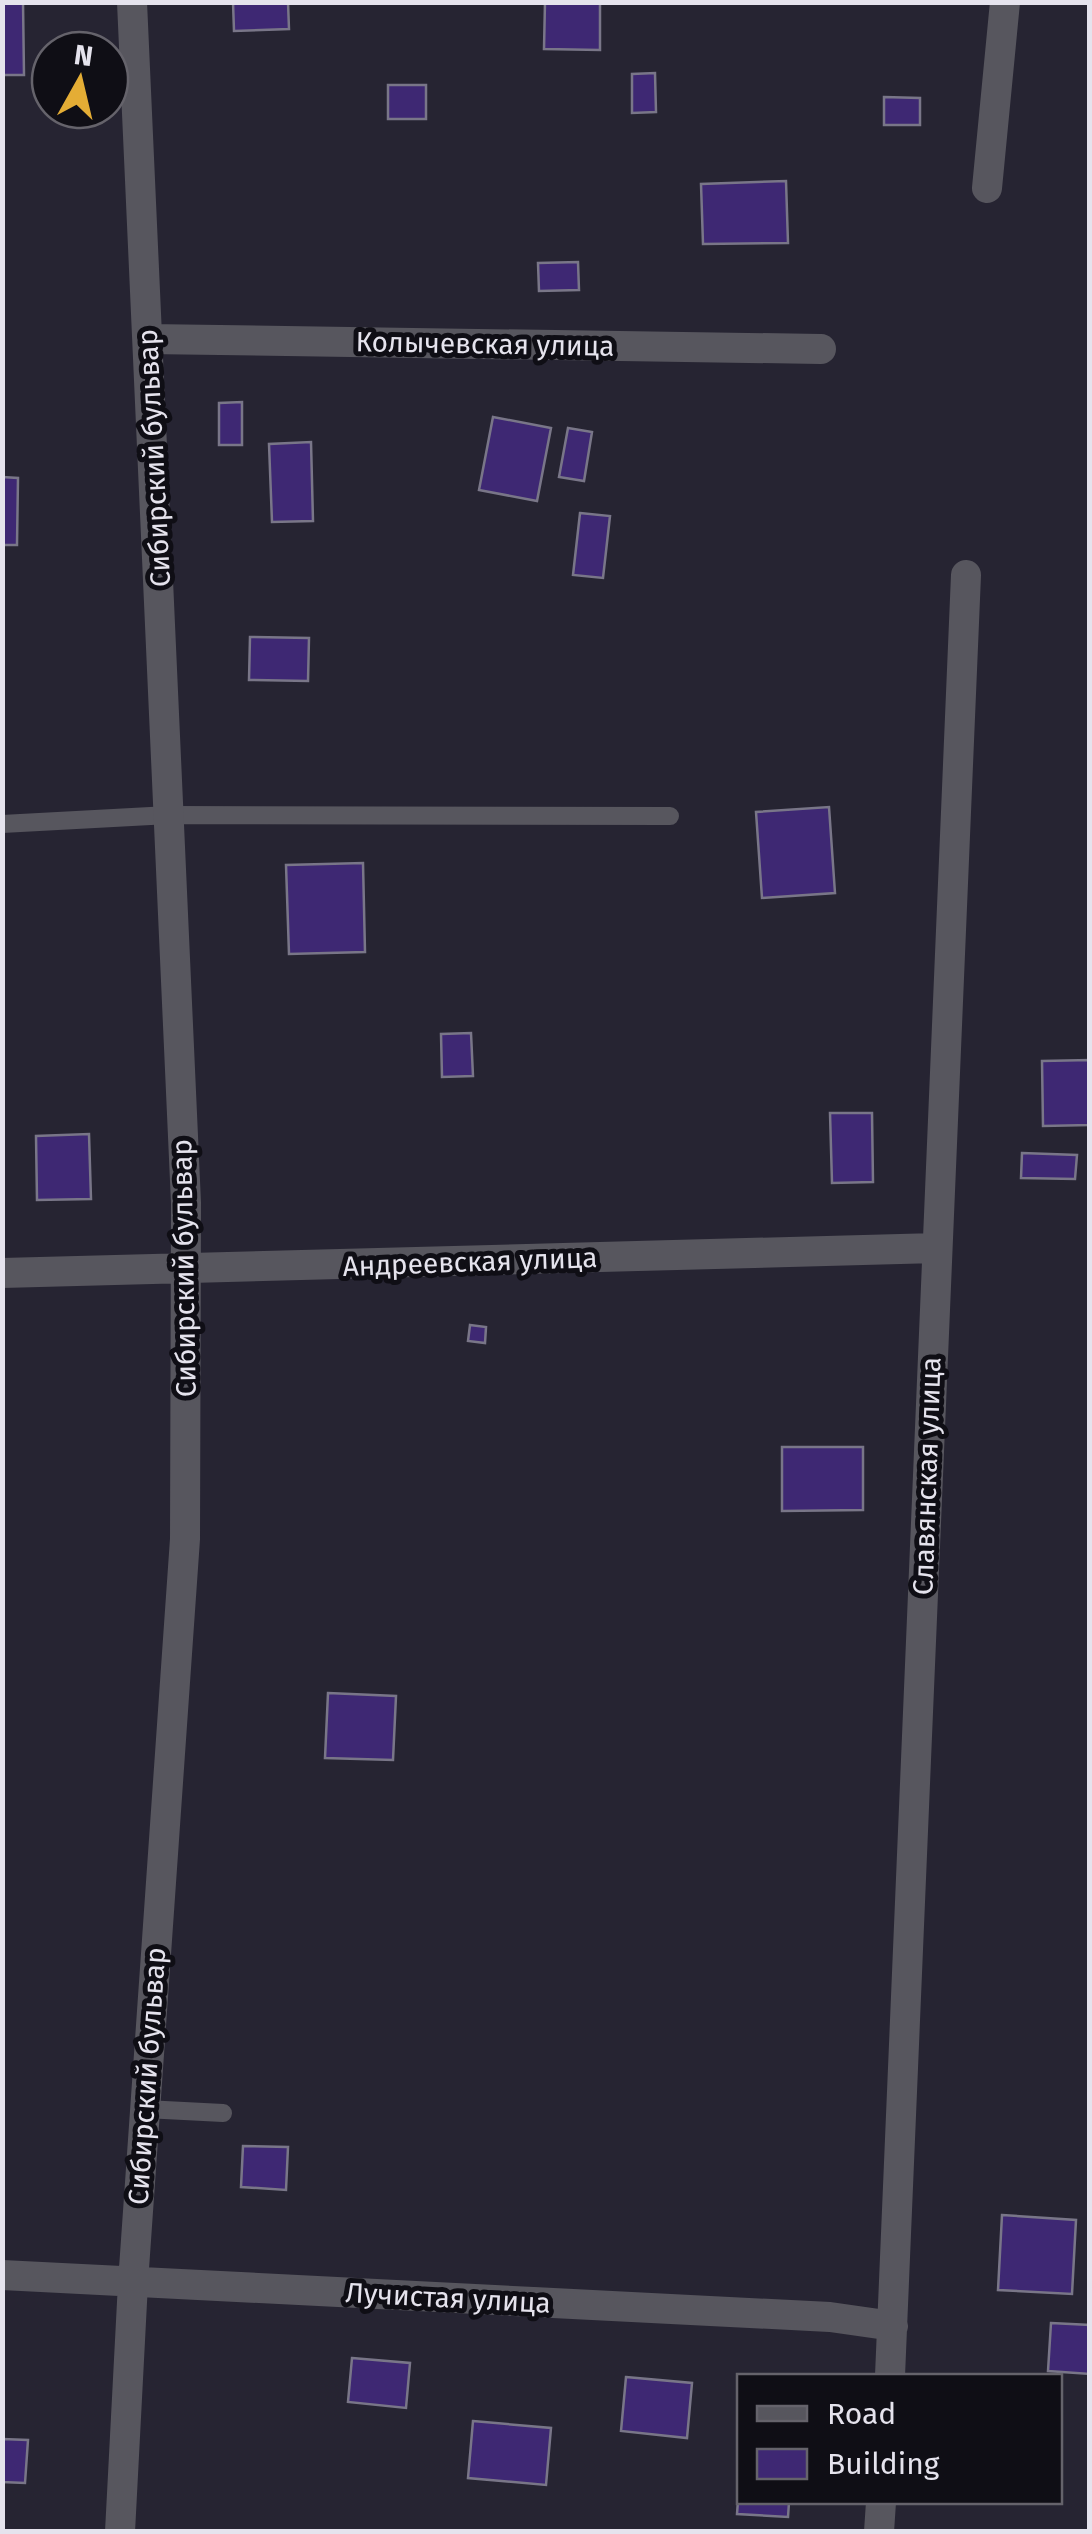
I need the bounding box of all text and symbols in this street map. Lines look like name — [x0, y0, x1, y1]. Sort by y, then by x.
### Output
north arrow — [30, 30, 130, 130]
text: N — [72, 38, 95, 73]
street label: Колычевская улица — [355, 325, 615, 363]
street label: Сибирский бульвар — [131, 328, 177, 588]
street label: Сибирский бульвар — [165, 1139, 203, 1397]
street label: Андреевская улица — [342, 1241, 598, 1283]
street label: Славянская улица — [906, 1356, 948, 1596]
street label: Сибирский бульвар — [122, 1946, 172, 2206]
street label: Лучистая улица — [345, 2276, 551, 2320]
legend — [737, 2374, 1062, 2504]
text: Road — [827, 2396, 896, 2432]
text: Building — [827, 2446, 940, 2482]

